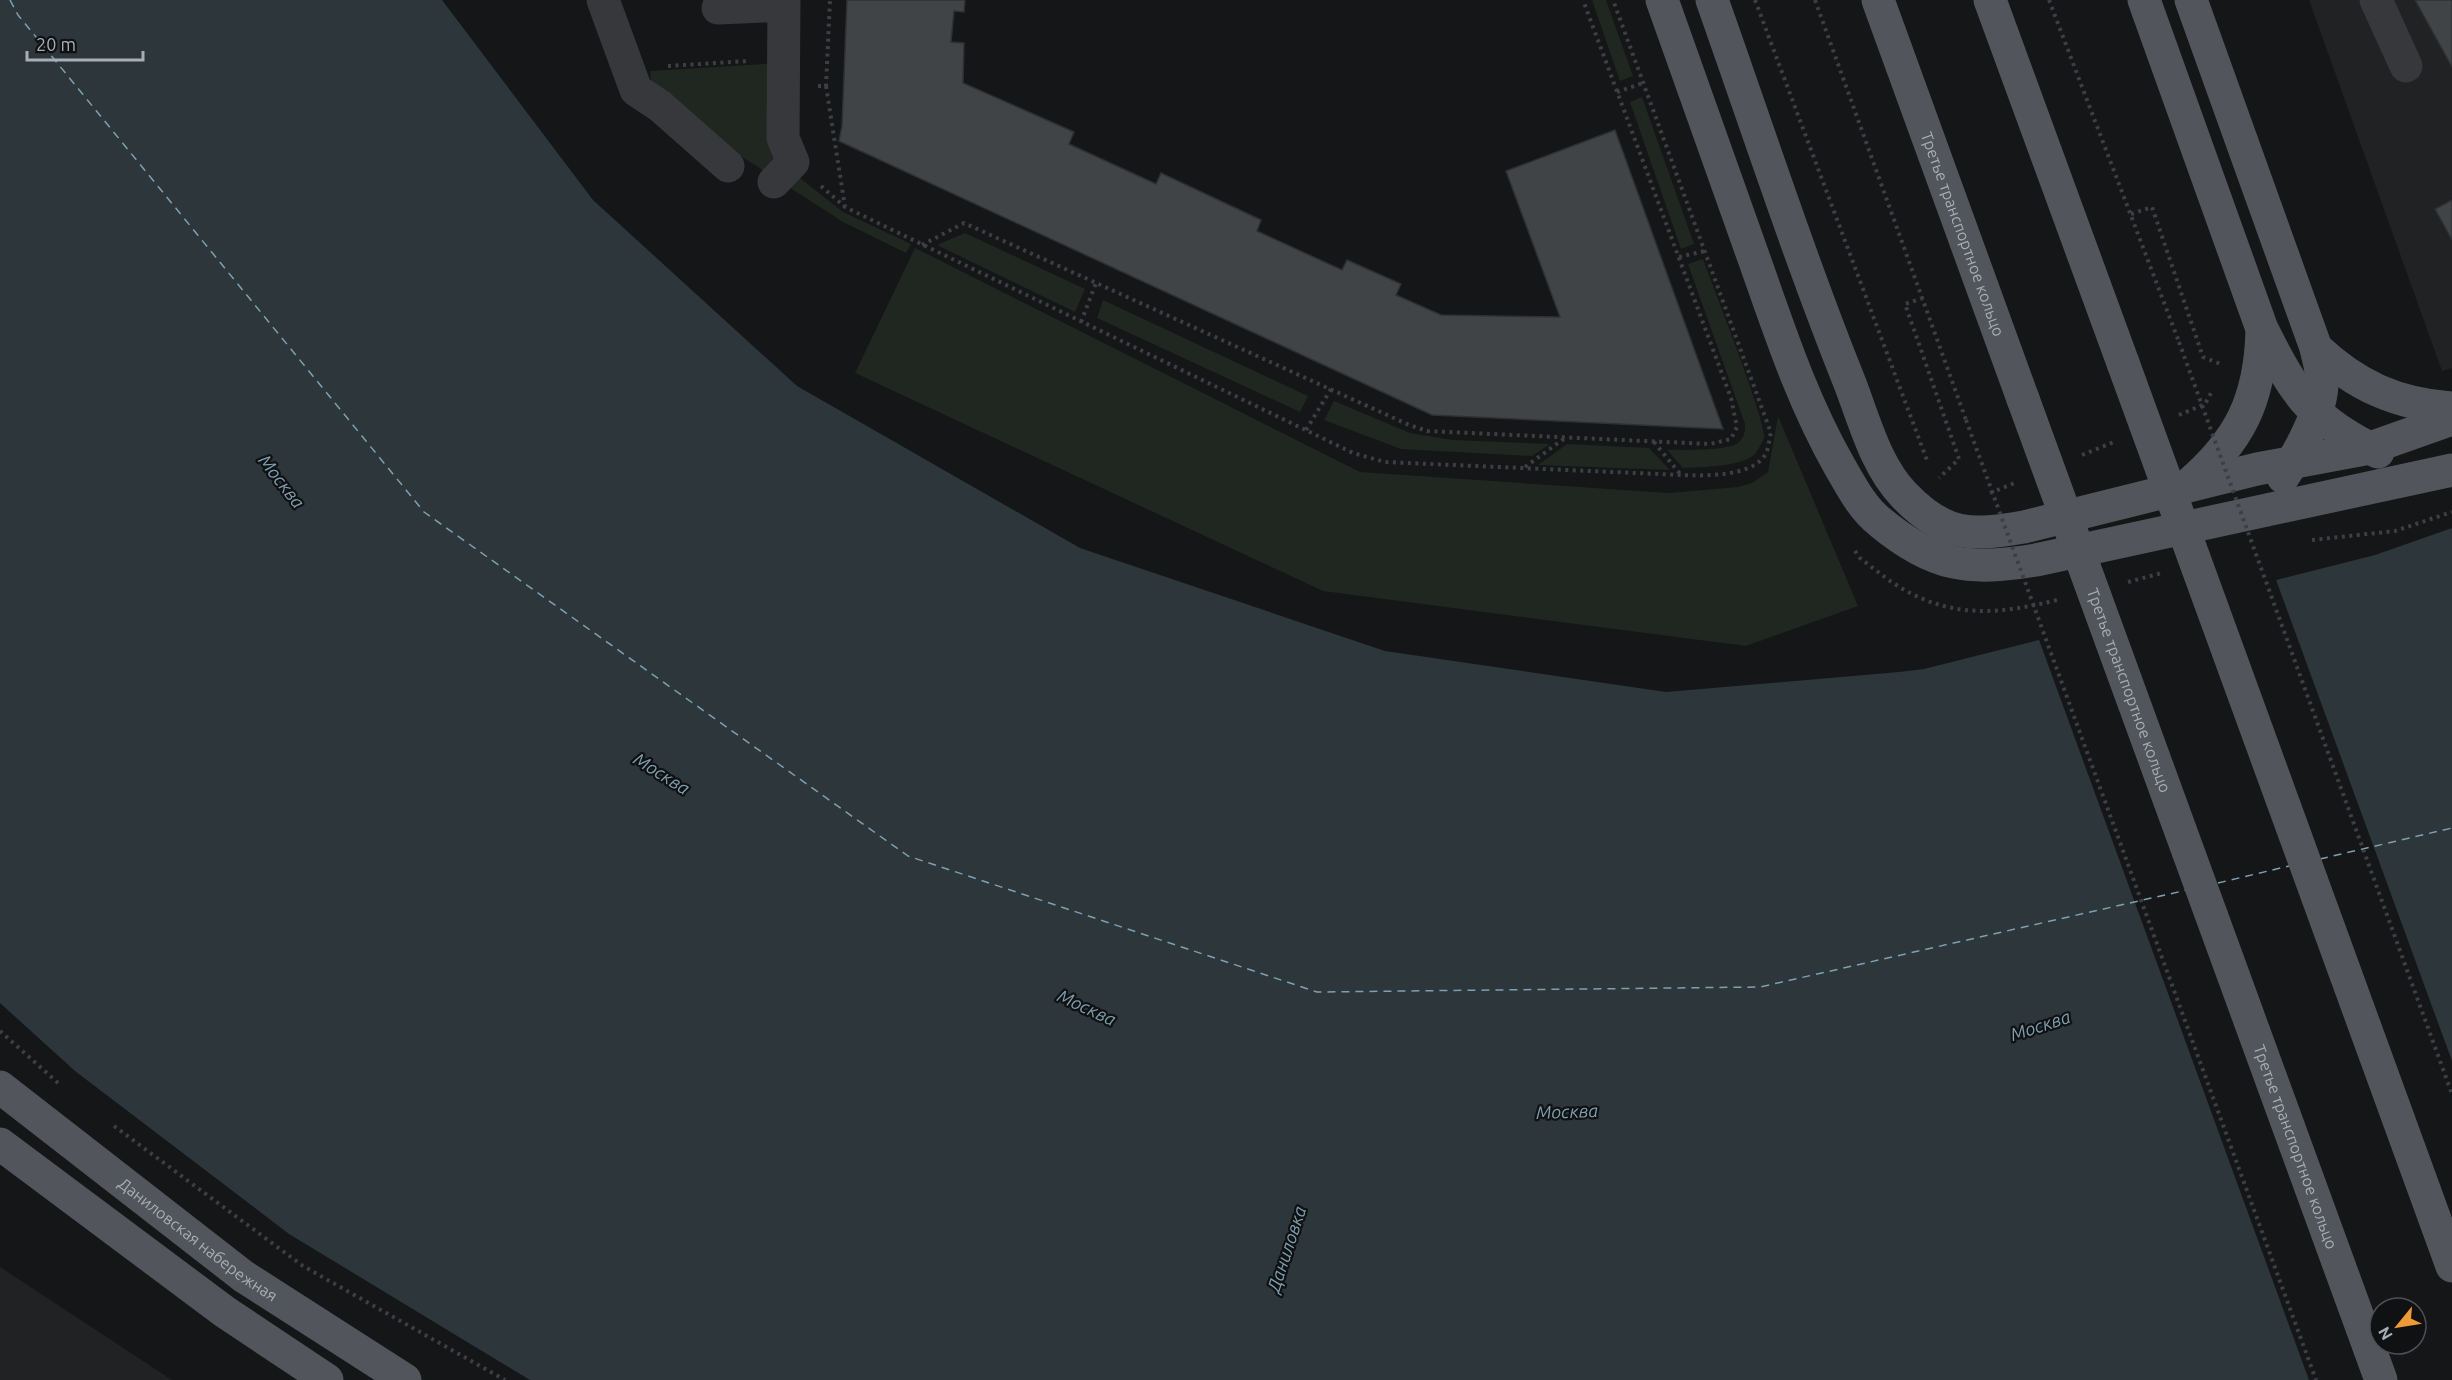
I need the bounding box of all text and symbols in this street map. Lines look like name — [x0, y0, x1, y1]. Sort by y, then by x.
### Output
scale bar — [27, 24, 142, 62]
text: 20 m — [36, 34, 76, 54]
street label: Третье транспортное кольцо — [1918, 129, 2008, 339]
water label: Москва — [255, 450, 309, 512]
street label: Третье транспортное кольцо — [2084, 586, 2175, 795]
water label: Москва — [630, 748, 694, 798]
water label: Москва — [1055, 985, 1120, 1029]
water label: Москва — [2007, 1006, 2073, 1044]
street label: Третье транспортное кольцо — [2250, 1042, 2341, 1251]
water label: Москва — [1536, 1100, 1599, 1122]
street label: Даниловская набережная — [115, 1174, 281, 1305]
water label: Даниловка — [1262, 1203, 1309, 1296]
north arrow — [2368, 1296, 2428, 1356]
text: N — [2374, 1324, 2396, 1343]

